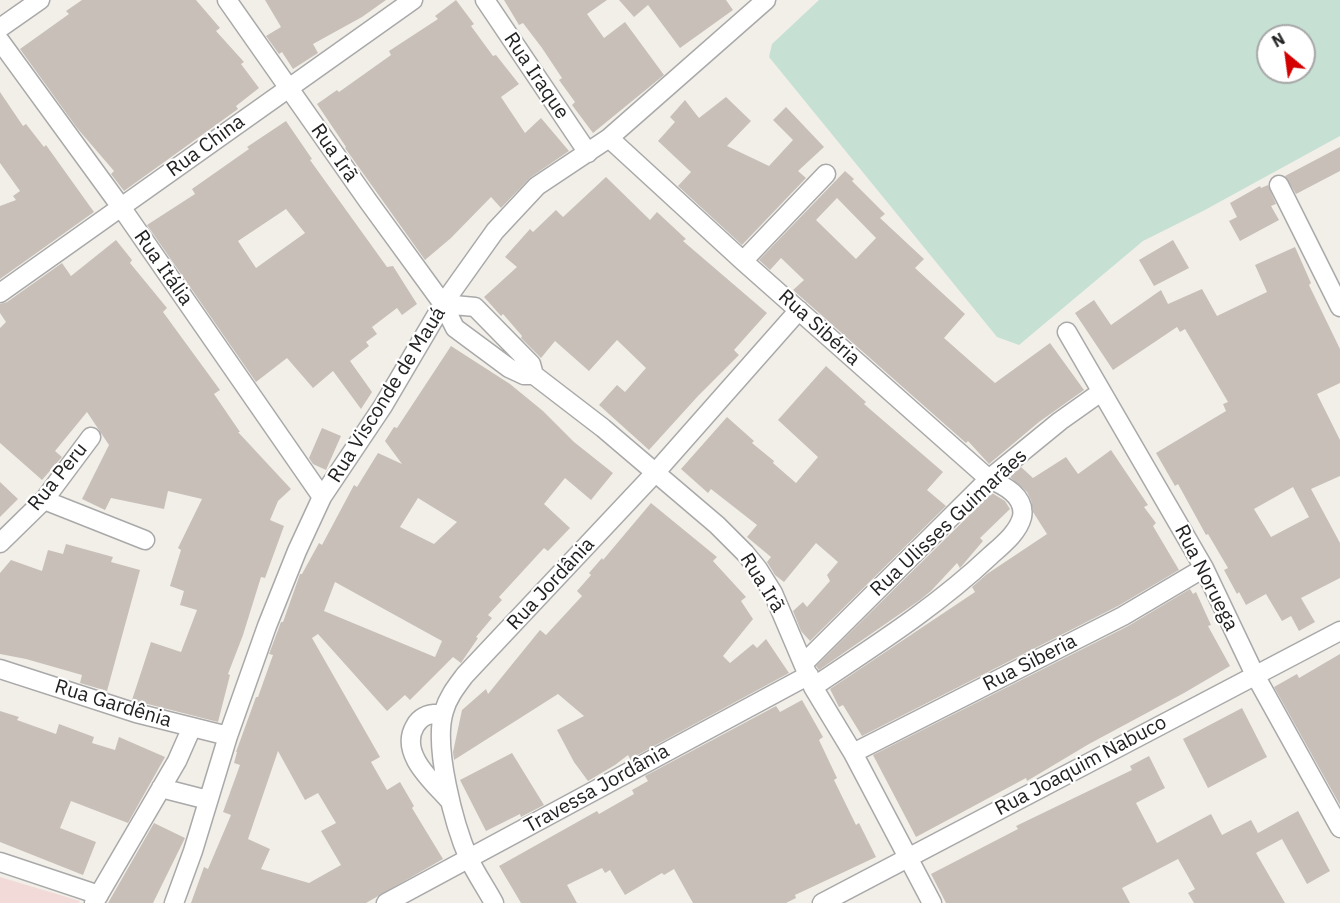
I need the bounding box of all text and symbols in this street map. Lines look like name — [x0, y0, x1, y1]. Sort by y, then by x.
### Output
north arrow — [1256, 24, 1316, 84]
street label: Rua Iraque — [498, 28, 574, 124]
text: N — [1268, 28, 1288, 52]
street label: Rua China — [162, 110, 250, 182]
street label: Rua Irã — [305, 119, 363, 187]
street label: Rua Itália — [128, 226, 198, 310]
street label: Rua Sibéria — [773, 285, 865, 371]
street label: Rua Visconde de Mauá — [323, 303, 451, 487]
street label: Rua Peru — [23, 438, 93, 516]
street label: Rua Ulisses Guimarães — [866, 444, 1032, 602]
street label: Rua Noruega — [1169, 521, 1243, 635]
street label: Rua Jordânia — [502, 533, 600, 635]
street label: Rua Irã — [734, 549, 790, 617]
street label: Rua Siberia — [979, 629, 1081, 697]
street label: Rua Gardênia — [52, 675, 174, 733]
street label: Rua Joaquim Nabuco — [991, 711, 1171, 821]
street label: Travessa Jordânia — [520, 739, 674, 839]

